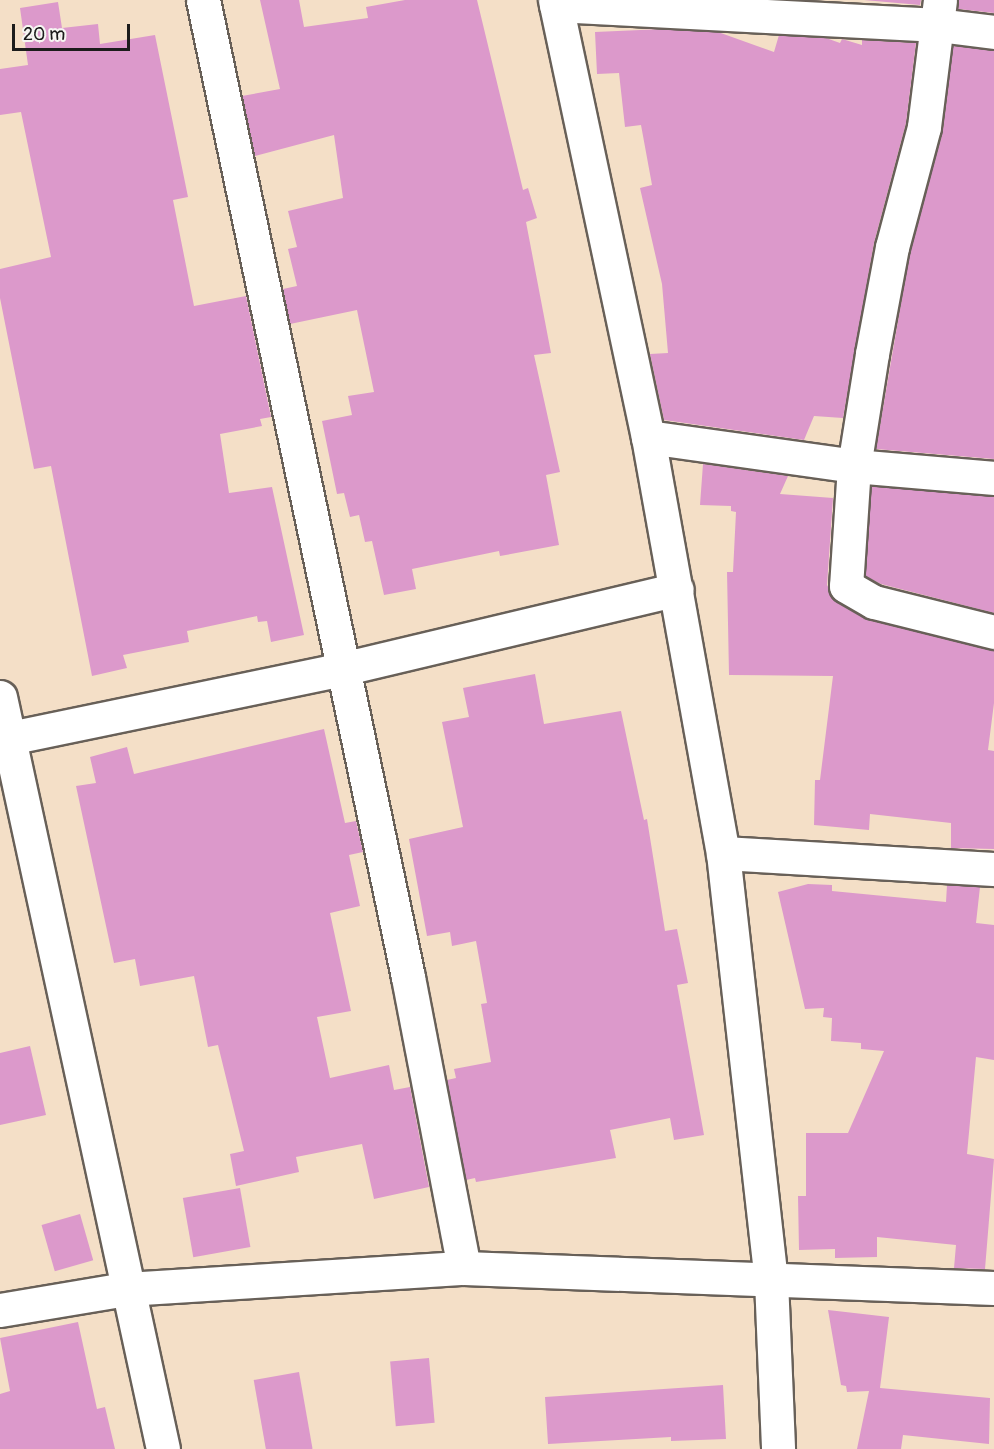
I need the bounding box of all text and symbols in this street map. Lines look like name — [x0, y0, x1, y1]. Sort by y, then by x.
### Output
scale bar — [15, 12, 134, 50]
text: 20 m — [23, 23, 65, 46]

